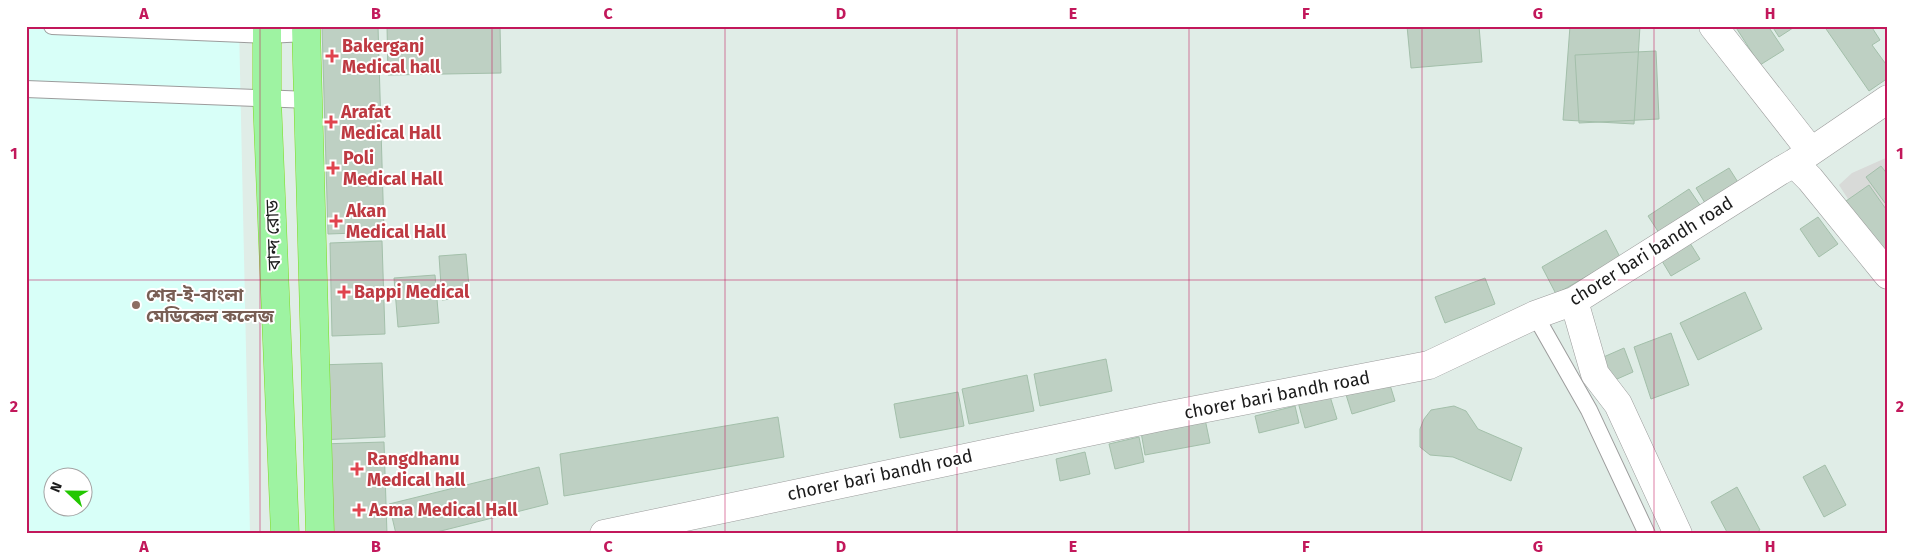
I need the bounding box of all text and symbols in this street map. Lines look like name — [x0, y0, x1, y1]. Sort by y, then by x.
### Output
text: A — [138, 4, 149, 23]
text: B — [371, 4, 381, 23]
text: C — [603, 4, 613, 23]
text: D — [836, 4, 846, 23]
text: E — [1069, 4, 1077, 23]
text: F — [1302, 4, 1310, 23]
text: G — [1533, 4, 1543, 23]
text: H — [1765, 4, 1775, 23]
place label: Bakerganj Medical hall — [342, 35, 441, 78]
marker: Bakerganj Medical hall — [326, 50, 338, 62]
place label: Arafat Medical Hall — [340, 101, 442, 144]
marker: Arafat Medical Hall — [325, 116, 337, 128]
text: 1 — [10, 144, 18, 163]
text: 1 — [1896, 144, 1904, 163]
place label: Poli Medical Hall — [343, 147, 444, 190]
marker: Poli Medical Hall — [327, 162, 339, 174]
street label: chorer bari bandh road — [1565, 192, 1737, 310]
street label: বান্দ রোড — [261, 199, 285, 272]
place label: Akan Medical Hall — [345, 200, 447, 243]
marker: Akan Medical Hall — [330, 215, 342, 227]
place label: Bappi Medical — [354, 281, 470, 303]
place label: শের-ই-বাংলা মেডিকেল কলেজ — [146, 284, 275, 327]
marker: Bappi Medical — [338, 286, 350, 298]
marker: শের-ই-বাংলা মেডিকেল কলেজ — [130, 299, 142, 311]
street label: chorer bari bandh road — [1182, 366, 1372, 424]
text: 2 — [10, 397, 18, 416]
text: 2 — [1896, 397, 1904, 416]
street label: chorer bari bandh road — [785, 445, 975, 505]
place label: Rangdhanu Medical hall — [367, 448, 466, 491]
marker: Rangdhanu Medical hall — [351, 463, 363, 475]
north arrow — [42, 468, 92, 518]
text: N — [47, 480, 66, 495]
place label: Asma Medical Hall — [368, 499, 518, 521]
marker: Asma Medical Hall — [353, 504, 365, 516]
text: A — [138, 537, 149, 556]
text: B — [371, 537, 381, 556]
text: C — [603, 537, 613, 556]
text: D — [836, 537, 846, 556]
text: E — [1069, 537, 1077, 556]
text: F — [1302, 537, 1310, 556]
text: G — [1533, 537, 1543, 556]
text: H — [1765, 537, 1775, 556]

